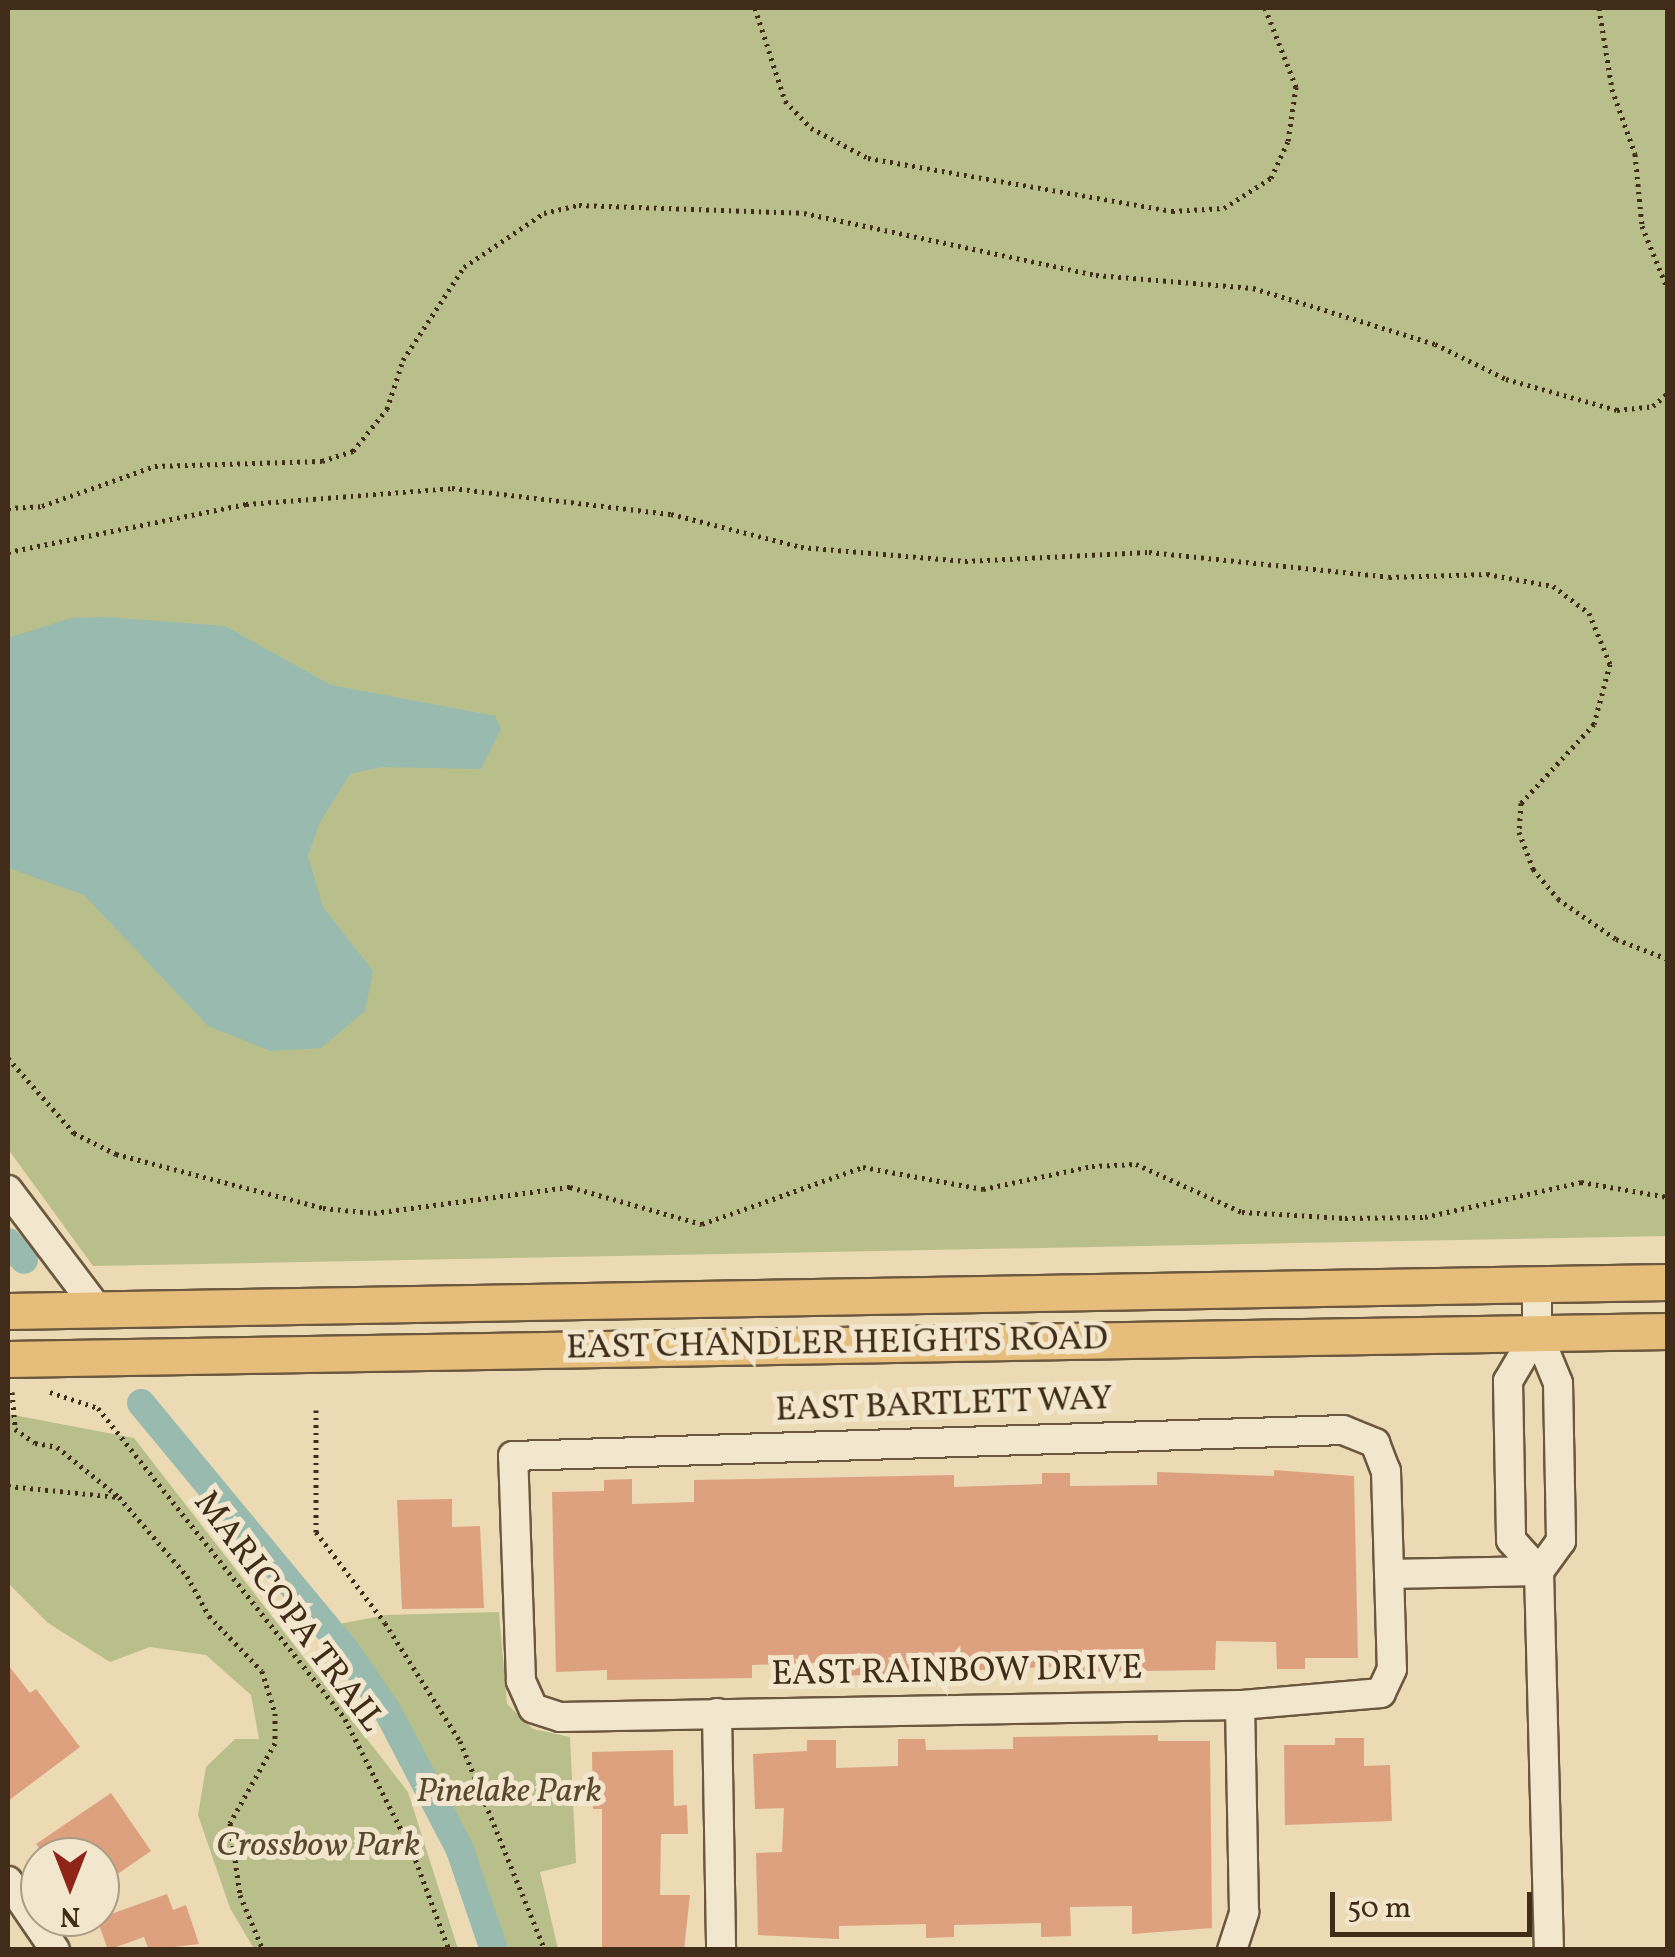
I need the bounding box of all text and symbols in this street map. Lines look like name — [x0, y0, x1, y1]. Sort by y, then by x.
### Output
street label: EAST CHANDLER HEIGHTS ROAD — [565, 1318, 1109, 1370]
street label: EAST BARTLETT WAY — [773, 1378, 1115, 1432]
street label: MARICOPA TRAIL — [183, 1483, 393, 1741]
street label: EAST RAINBOW DRIVE — [770, 1648, 1144, 1696]
park label: Pinelake Park — [416, 1771, 602, 1813]
park label: Crossbow Park — [216, 1825, 420, 1867]
north arrow — [20, 1837, 120, 1937]
scale bar — [1335, 1872, 1538, 1934]
text: 50 m — [1347, 1888, 1411, 1930]
text: N — [60, 1896, 80, 1935]

